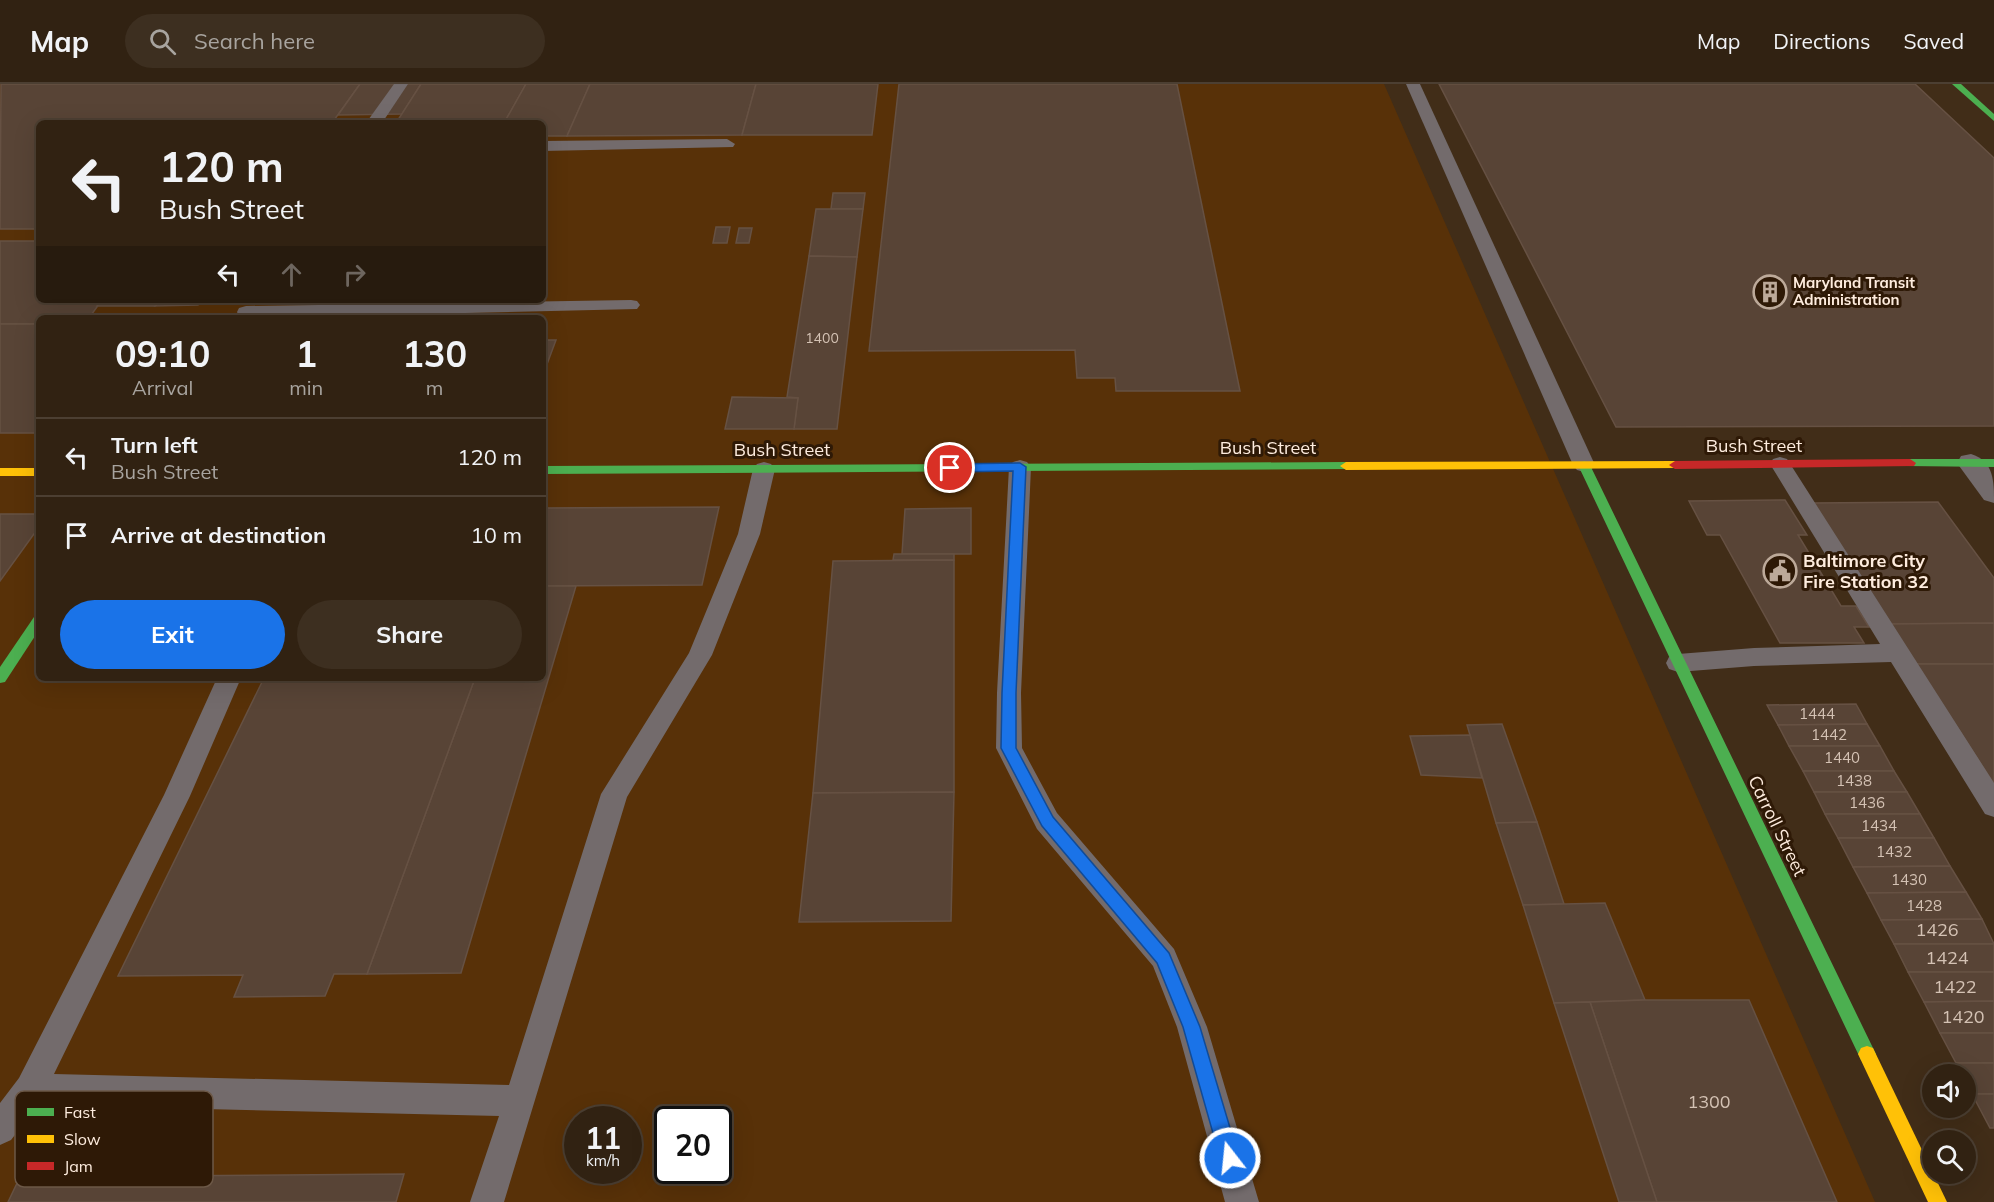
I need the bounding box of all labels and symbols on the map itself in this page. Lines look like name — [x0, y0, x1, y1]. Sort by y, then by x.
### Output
place label: Maryland Transit Administration — [1793, 273, 1915, 309]
building icon: Maryland Transit Administration — [1752, 274, 1788, 310]
house number: 1400 — [805, 329, 839, 347]
street label: Bush Street — [1706, 434, 1802, 457]
street label: Bush Street — [1220, 436, 1316, 459]
street label: Bush Street — [734, 438, 830, 461]
pin — [924, 442, 975, 493]
place label: Baltimore City Fire Station 32 — [1803, 549, 1929, 593]
public building icon: Baltimore City Fire Station 32 — [1762, 553, 1798, 589]
house number: 1444 — [1799, 704, 1835, 723]
house number: 1442 — [1811, 725, 1847, 744]
house number: 1440 — [1824, 748, 1860, 767]
house number: 1438 — [1836, 771, 1872, 790]
street label: Carroll Street — [1743, 772, 1812, 880]
house number: 1436 — [1849, 793, 1885, 812]
house number: 1434 — [1861, 816, 1897, 835]
house number: 1432 — [1876, 842, 1912, 861]
house number: 1430 — [1891, 870, 1927, 889]
house number: 1428 — [1906, 896, 1942, 915]
house number: 1426 — [1915, 918, 1959, 941]
house number: 1424 — [1925, 946, 1969, 969]
house number: 1422 — [1933, 975, 1977, 998]
house number: 1420 — [1941, 1005, 1985, 1028]
house number: 1300 — [1687, 1090, 1731, 1113]
legend — [15, 1091, 213, 1187]
text: Fast — [64, 1102, 96, 1122]
speed limit sign: 20 — [654, 1106, 732, 1184]
position arrow — [1198, 1126, 1262, 1190]
text: Slow — [64, 1129, 101, 1149]
text: Jam — [64, 1156, 93, 1176]

